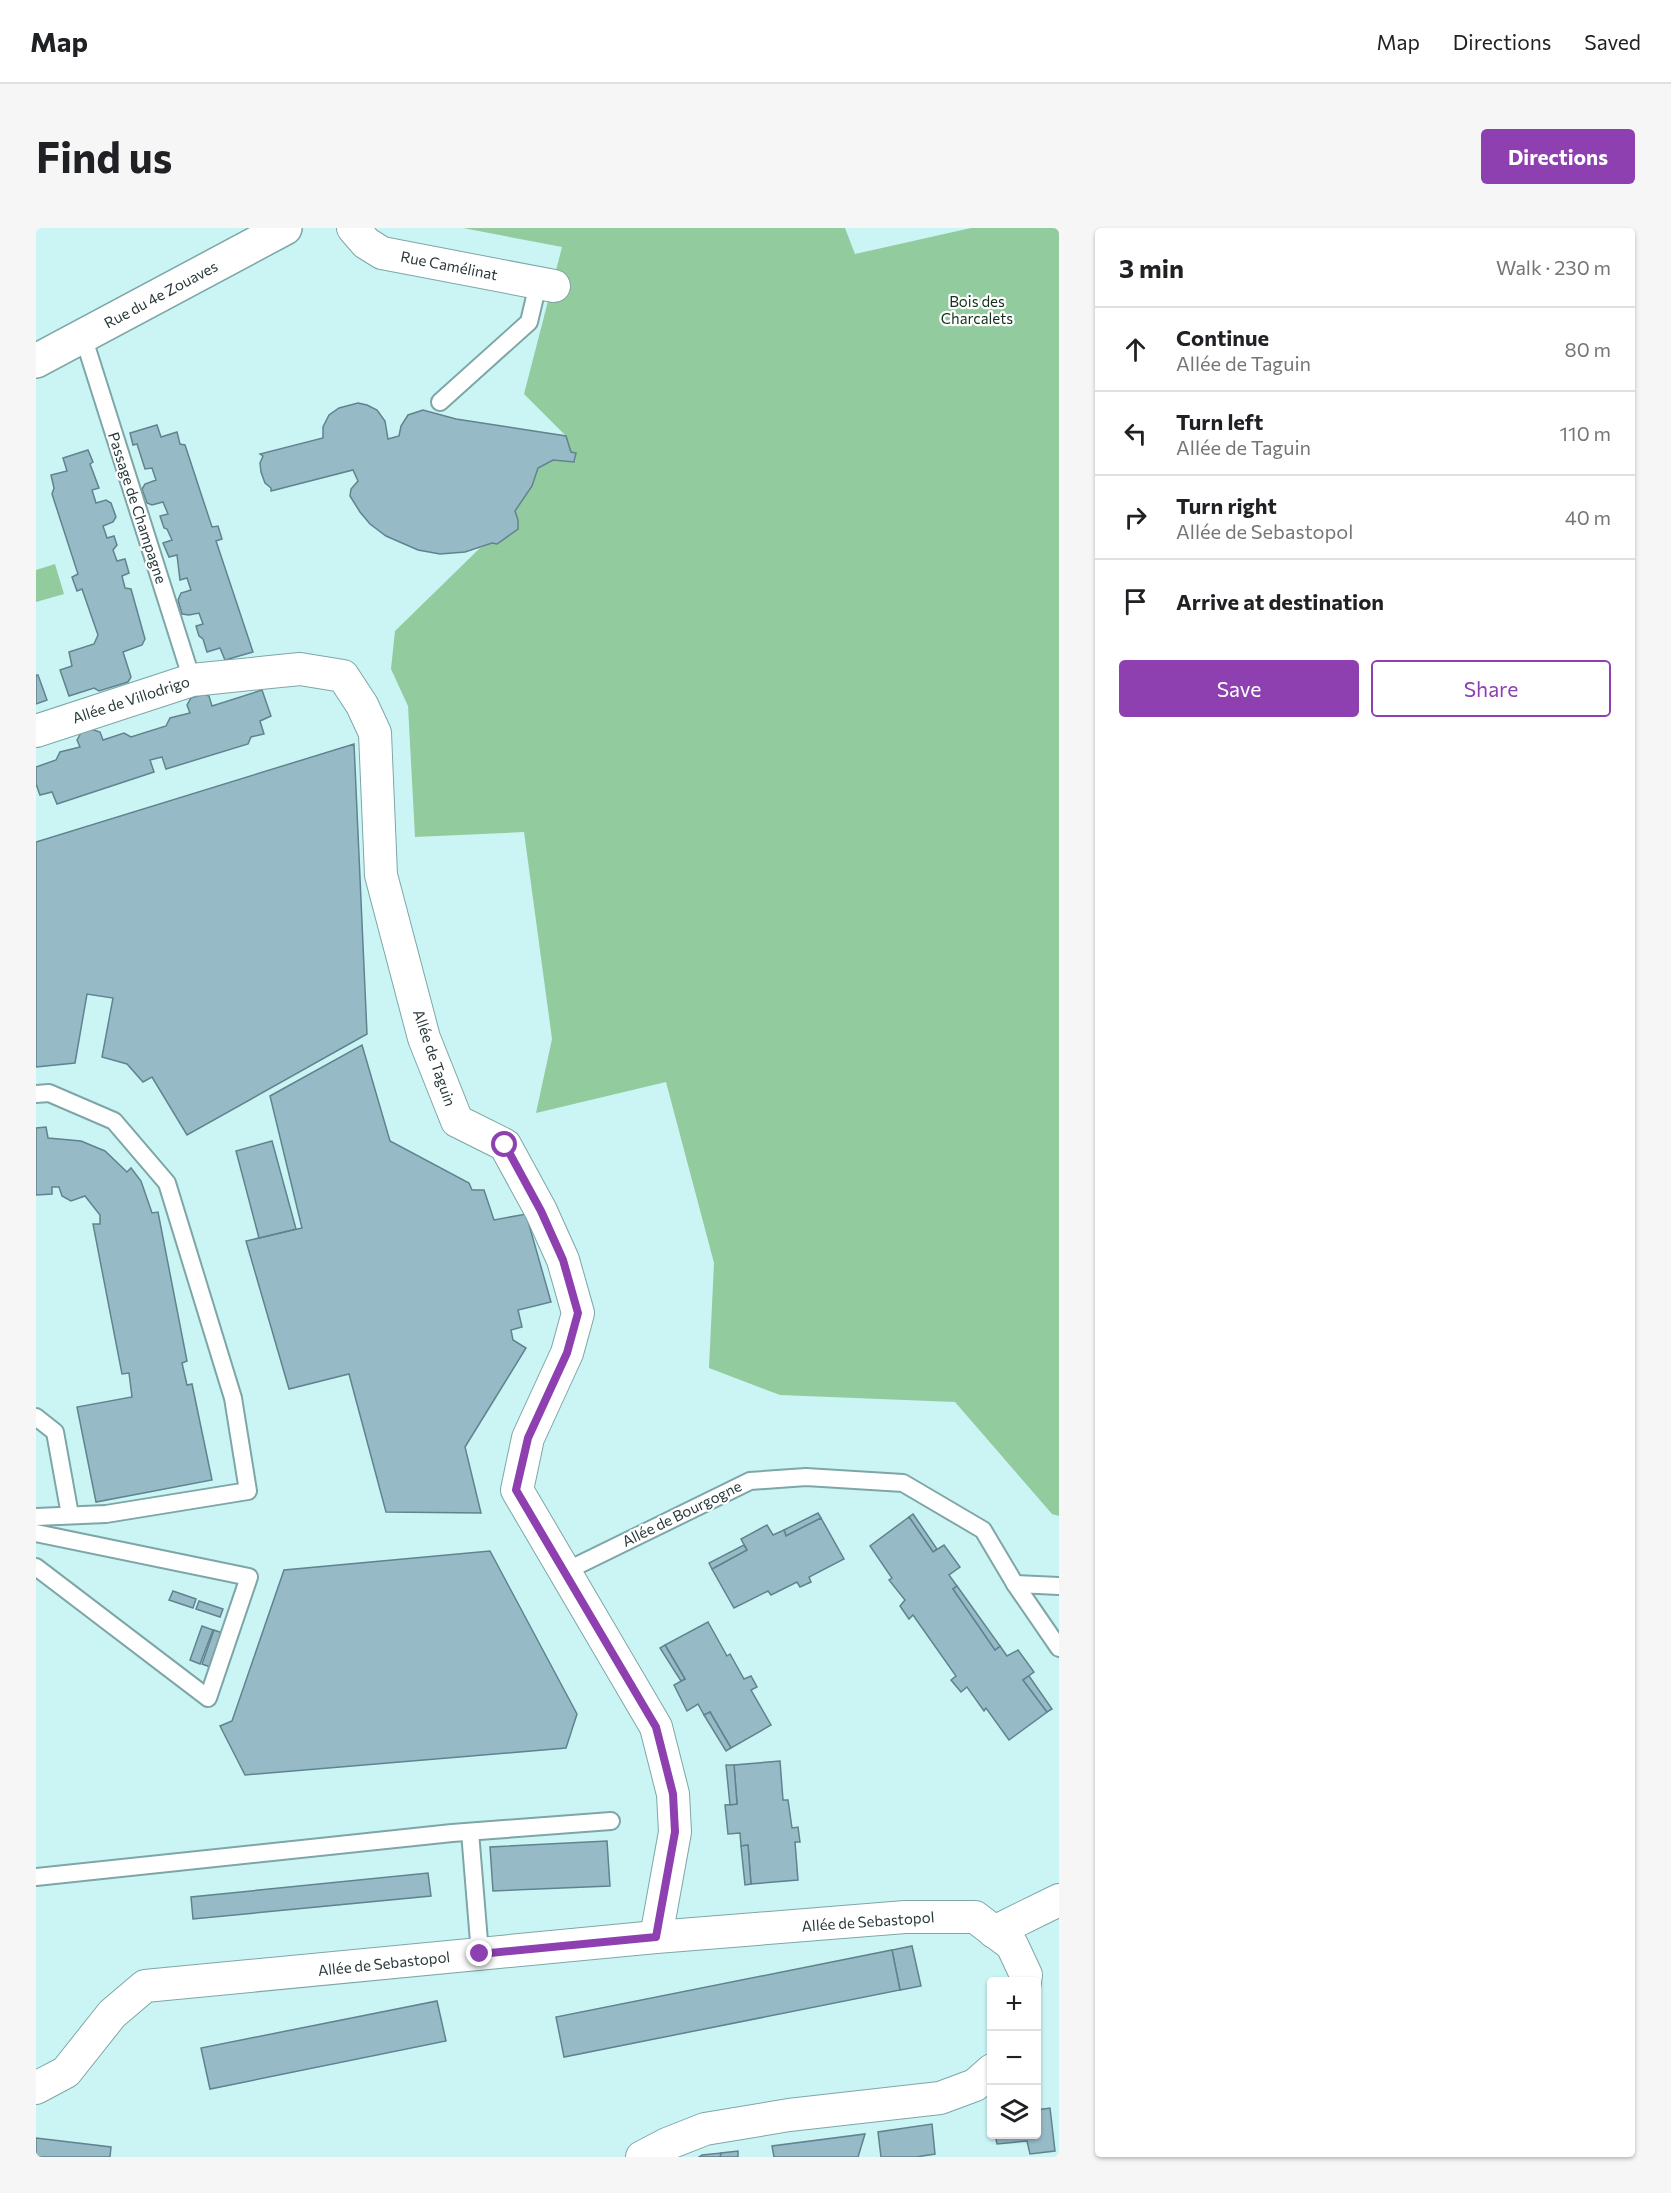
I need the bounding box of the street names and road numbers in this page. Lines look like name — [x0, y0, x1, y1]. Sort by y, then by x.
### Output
street label: Rue Camélinat — [399, 247, 499, 283]
street label: Rue du 4e Zouaves — [101, 256, 221, 332]
street label: Passage de Champagne — [105, 430, 171, 586]
street label: Allée de Villodrigo — [70, 672, 192, 727]
street label: Allée de Taguin — [410, 1007, 460, 1108]
street label: Allée de Bourgogne — [619, 1476, 744, 1550]
street label: Allée de Sebastopol — [801, 1907, 935, 1935]
street label: Allée de Sebastopol — [317, 1947, 451, 1979]

